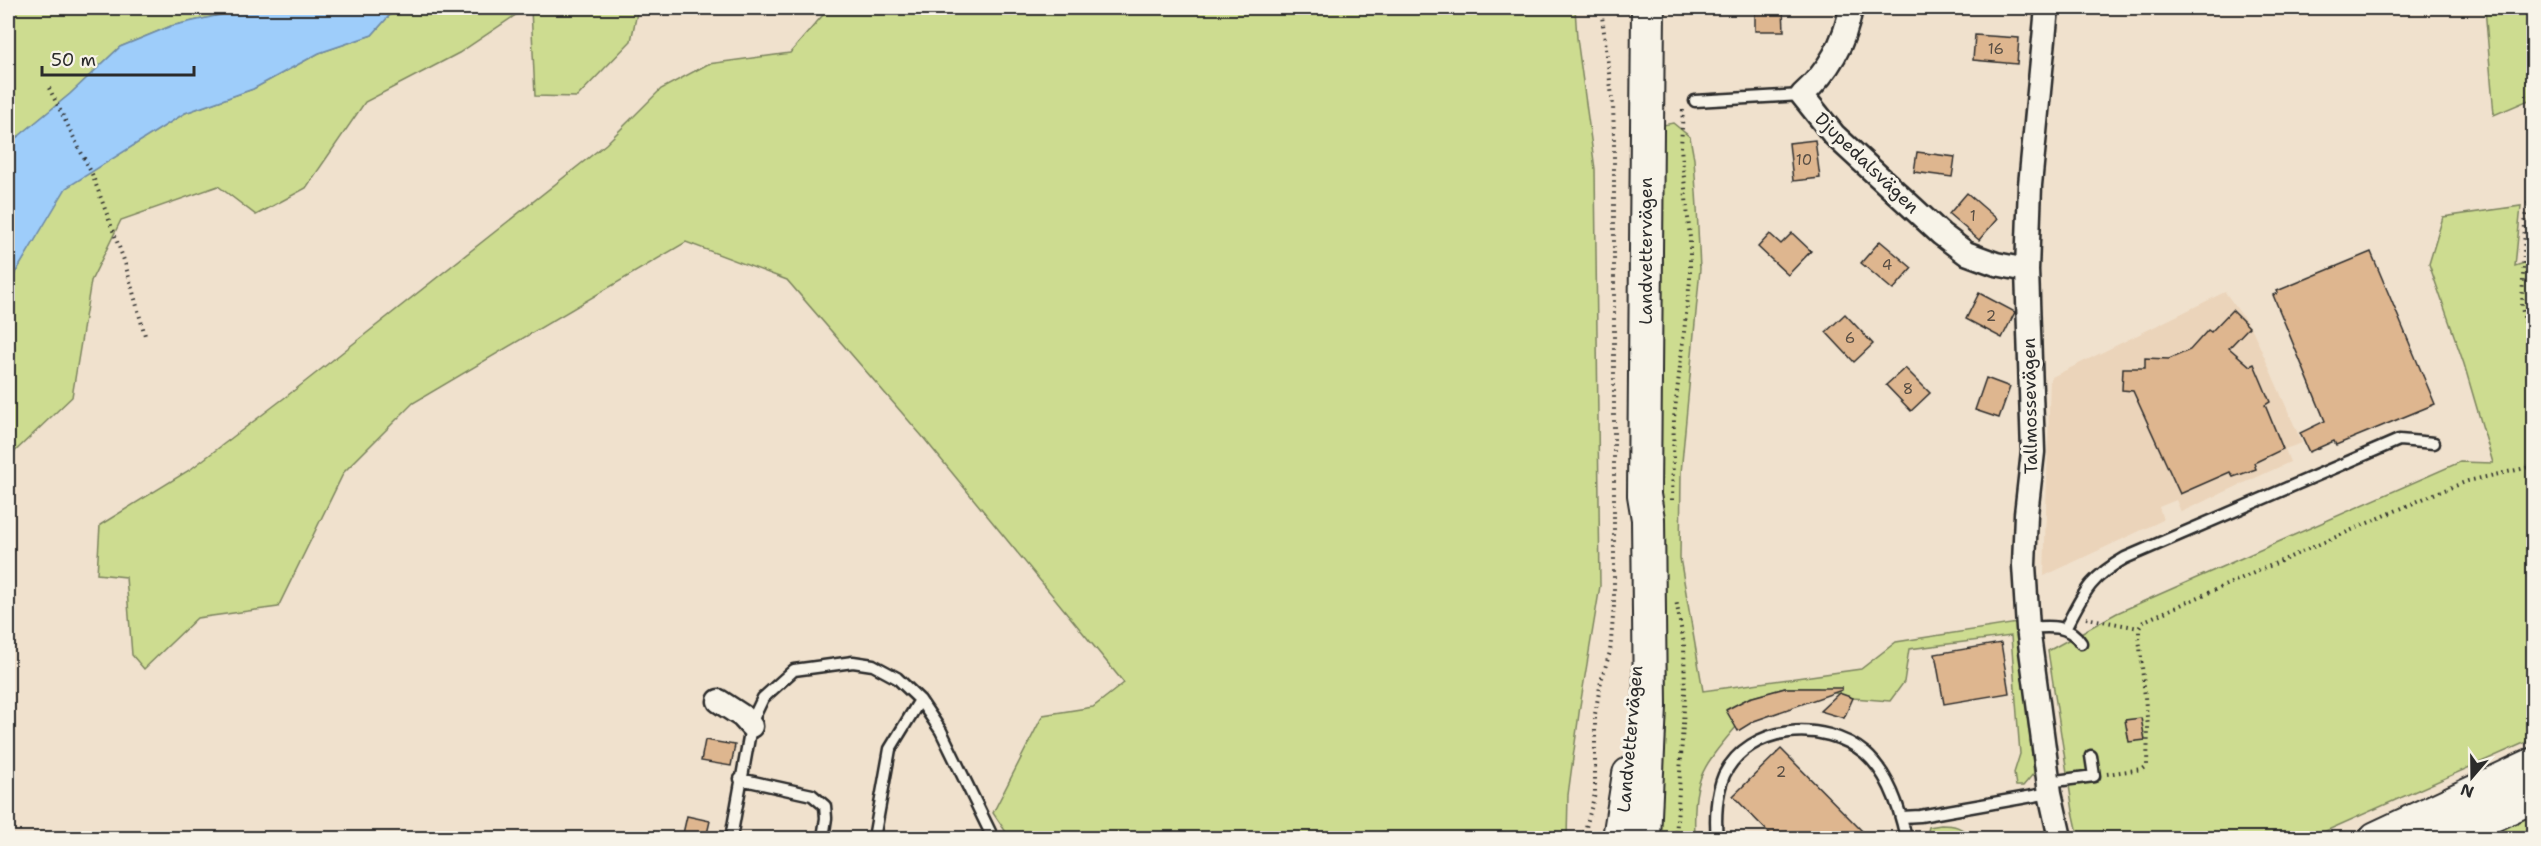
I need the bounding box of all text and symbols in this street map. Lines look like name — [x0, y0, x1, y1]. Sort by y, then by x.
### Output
scale bar — [42, 39, 194, 77]
house number: 16 — [1988, 39, 2004, 59]
text: 50 m — [51, 48, 96, 72]
street label: Djupedalsvägen — [1810, 107, 1924, 219]
house number: 10 — [1796, 150, 1812, 170]
street label: Landvettervägen — [1634, 177, 1658, 325]
house number: 1 — [1970, 206, 1976, 226]
house number: 4 — [1882, 255, 1892, 275]
house number: 2 — [1986, 306, 1996, 326]
house number: 6 — [1845, 328, 1855, 348]
street label: Tallmossevägen — [2017, 338, 2043, 474]
house number: 8 — [1903, 379, 1913, 399]
street label: Landvettervägen — [1612, 664, 1648, 814]
north arrow — [2442, 747, 2502, 807]
house number: 2 — [1776, 762, 1786, 782]
text: N — [2457, 779, 2477, 803]

